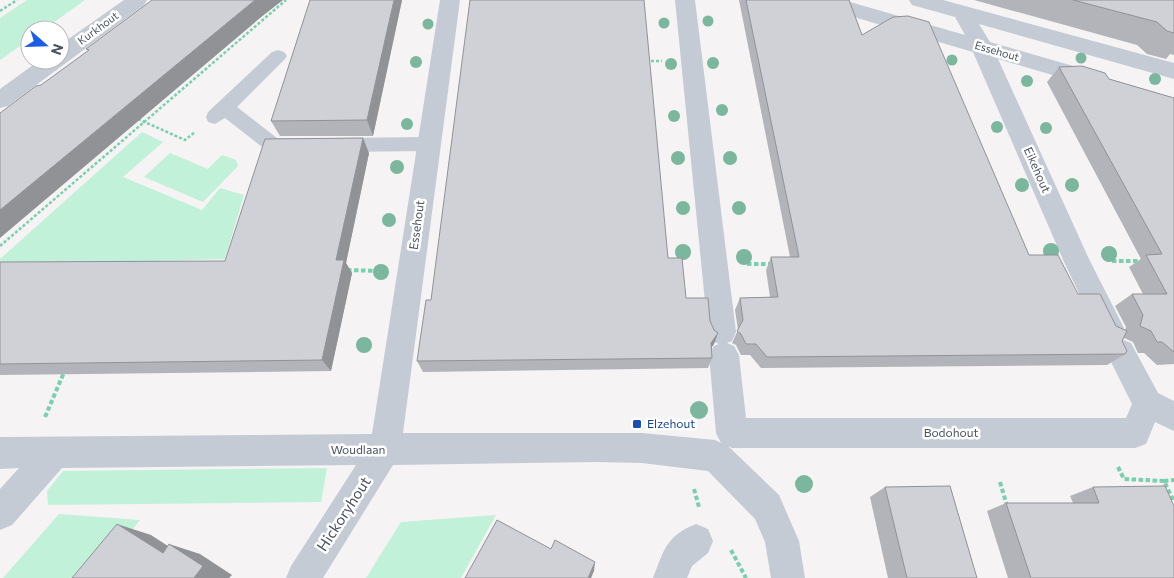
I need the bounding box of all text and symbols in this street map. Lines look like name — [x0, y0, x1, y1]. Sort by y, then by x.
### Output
street label: Kurkhout — [75, 8, 121, 47]
north arrow — [20, 20, 70, 70]
street label: Essehout — [973, 38, 1021, 63]
text: N — [48, 42, 67, 57]
street label: Eikehout — [1022, 145, 1054, 195]
street label: Essehout — [406, 199, 426, 251]
place label: Elzehout — [647, 416, 695, 430]
marker: Elzehout — [631, 418, 643, 430]
street label: Bodohout — [924, 425, 978, 439]
street label: Woudlaan — [331, 442, 385, 456]
street label: Hickoryhout — [312, 473, 374, 554]

